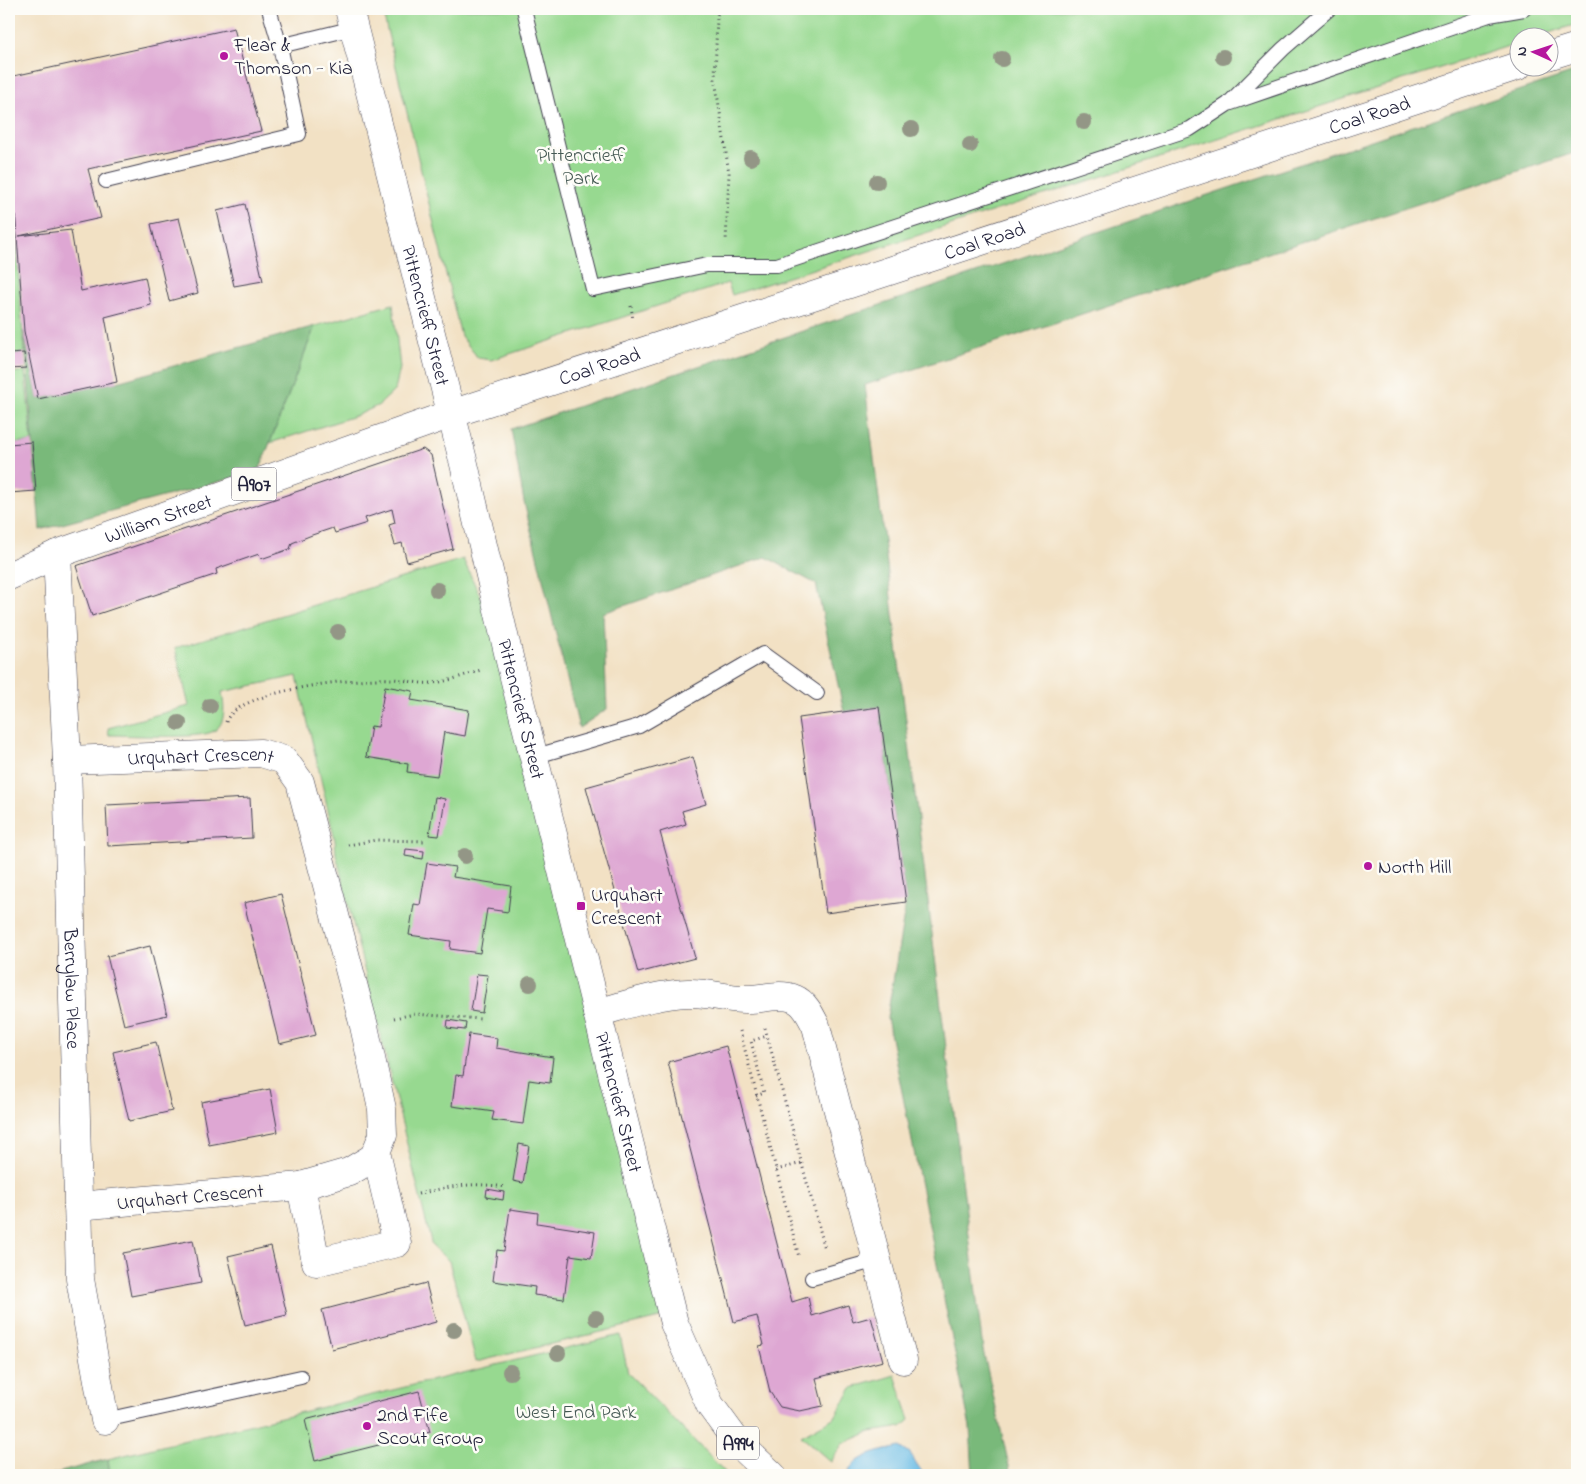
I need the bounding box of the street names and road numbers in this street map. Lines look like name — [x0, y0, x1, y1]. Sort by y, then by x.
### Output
street label: Coal Road — [1326, 90, 1415, 144]
street label: Coal Road — [941, 216, 1030, 269]
street label: Pittencrieff Street — [392, 243, 456, 390]
street label: Coal Road — [556, 341, 645, 395]
road number: A907 — [232, 468, 276, 500]
street label: William Street — [101, 488, 217, 553]
street label: Pittencrieff Street — [488, 636, 551, 783]
street label: Urquhart Crescent — [127, 741, 278, 775]
street label: Berrylaw Place — [54, 927, 86, 1049]
street label: Pittencrieff Street — [585, 1029, 648, 1176]
street label: Urquhart Crescent — [115, 1178, 265, 1219]
road number: A994 — [717, 1426, 759, 1460]

